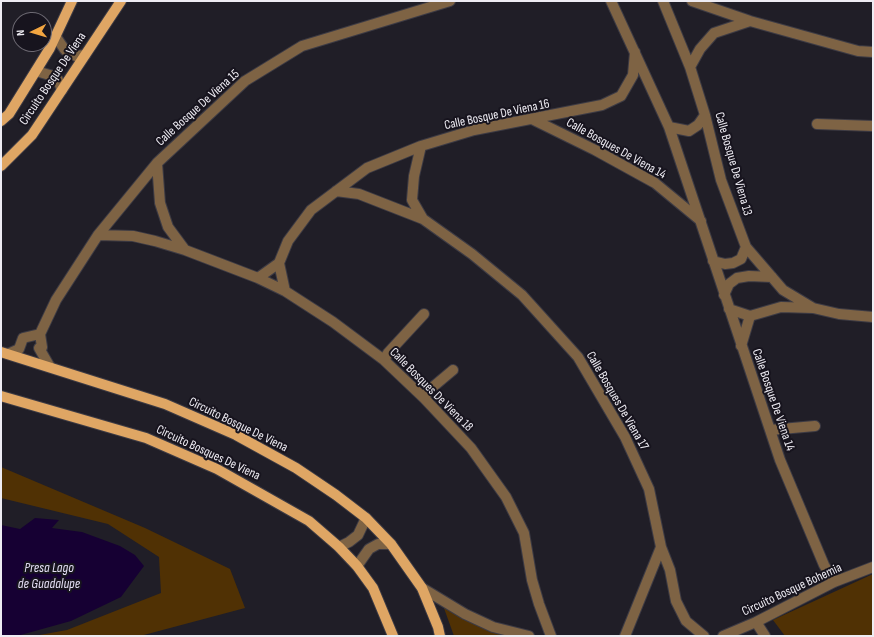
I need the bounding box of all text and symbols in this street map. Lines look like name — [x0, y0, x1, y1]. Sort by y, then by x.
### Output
north arrow — [12, 12, 52, 52]
text: N — [14, 30, 27, 36]
street label: Circuito Bosque De Viena — [16, 30, 90, 128]
street label: Calle Bosque De Viena 15 — [153, 66, 243, 150]
street label: Calle Bosque De Viena 16 — [443, 96, 551, 134]
street label: Calle Bosque De Viena 13 — [711, 110, 755, 218]
street label: Calle Bosques De Viena 14 — [563, 115, 669, 183]
street label: Calle Bosques De Viena 18 — [386, 345, 476, 435]
street label: Calle Bosque De Viena 14 — [748, 347, 798, 453]
street label: Calle Bosques De Viena 17 — [582, 349, 652, 453]
street label: Circuito Bosque De Viena — [186, 394, 290, 456]
street label: Circuito Bosques De Viena — [153, 422, 263, 484]
water label: Presa Lago de Guadalupe — [18, 560, 80, 592]
street label: Circuito Bosque Bohemia — [740, 560, 844, 620]

